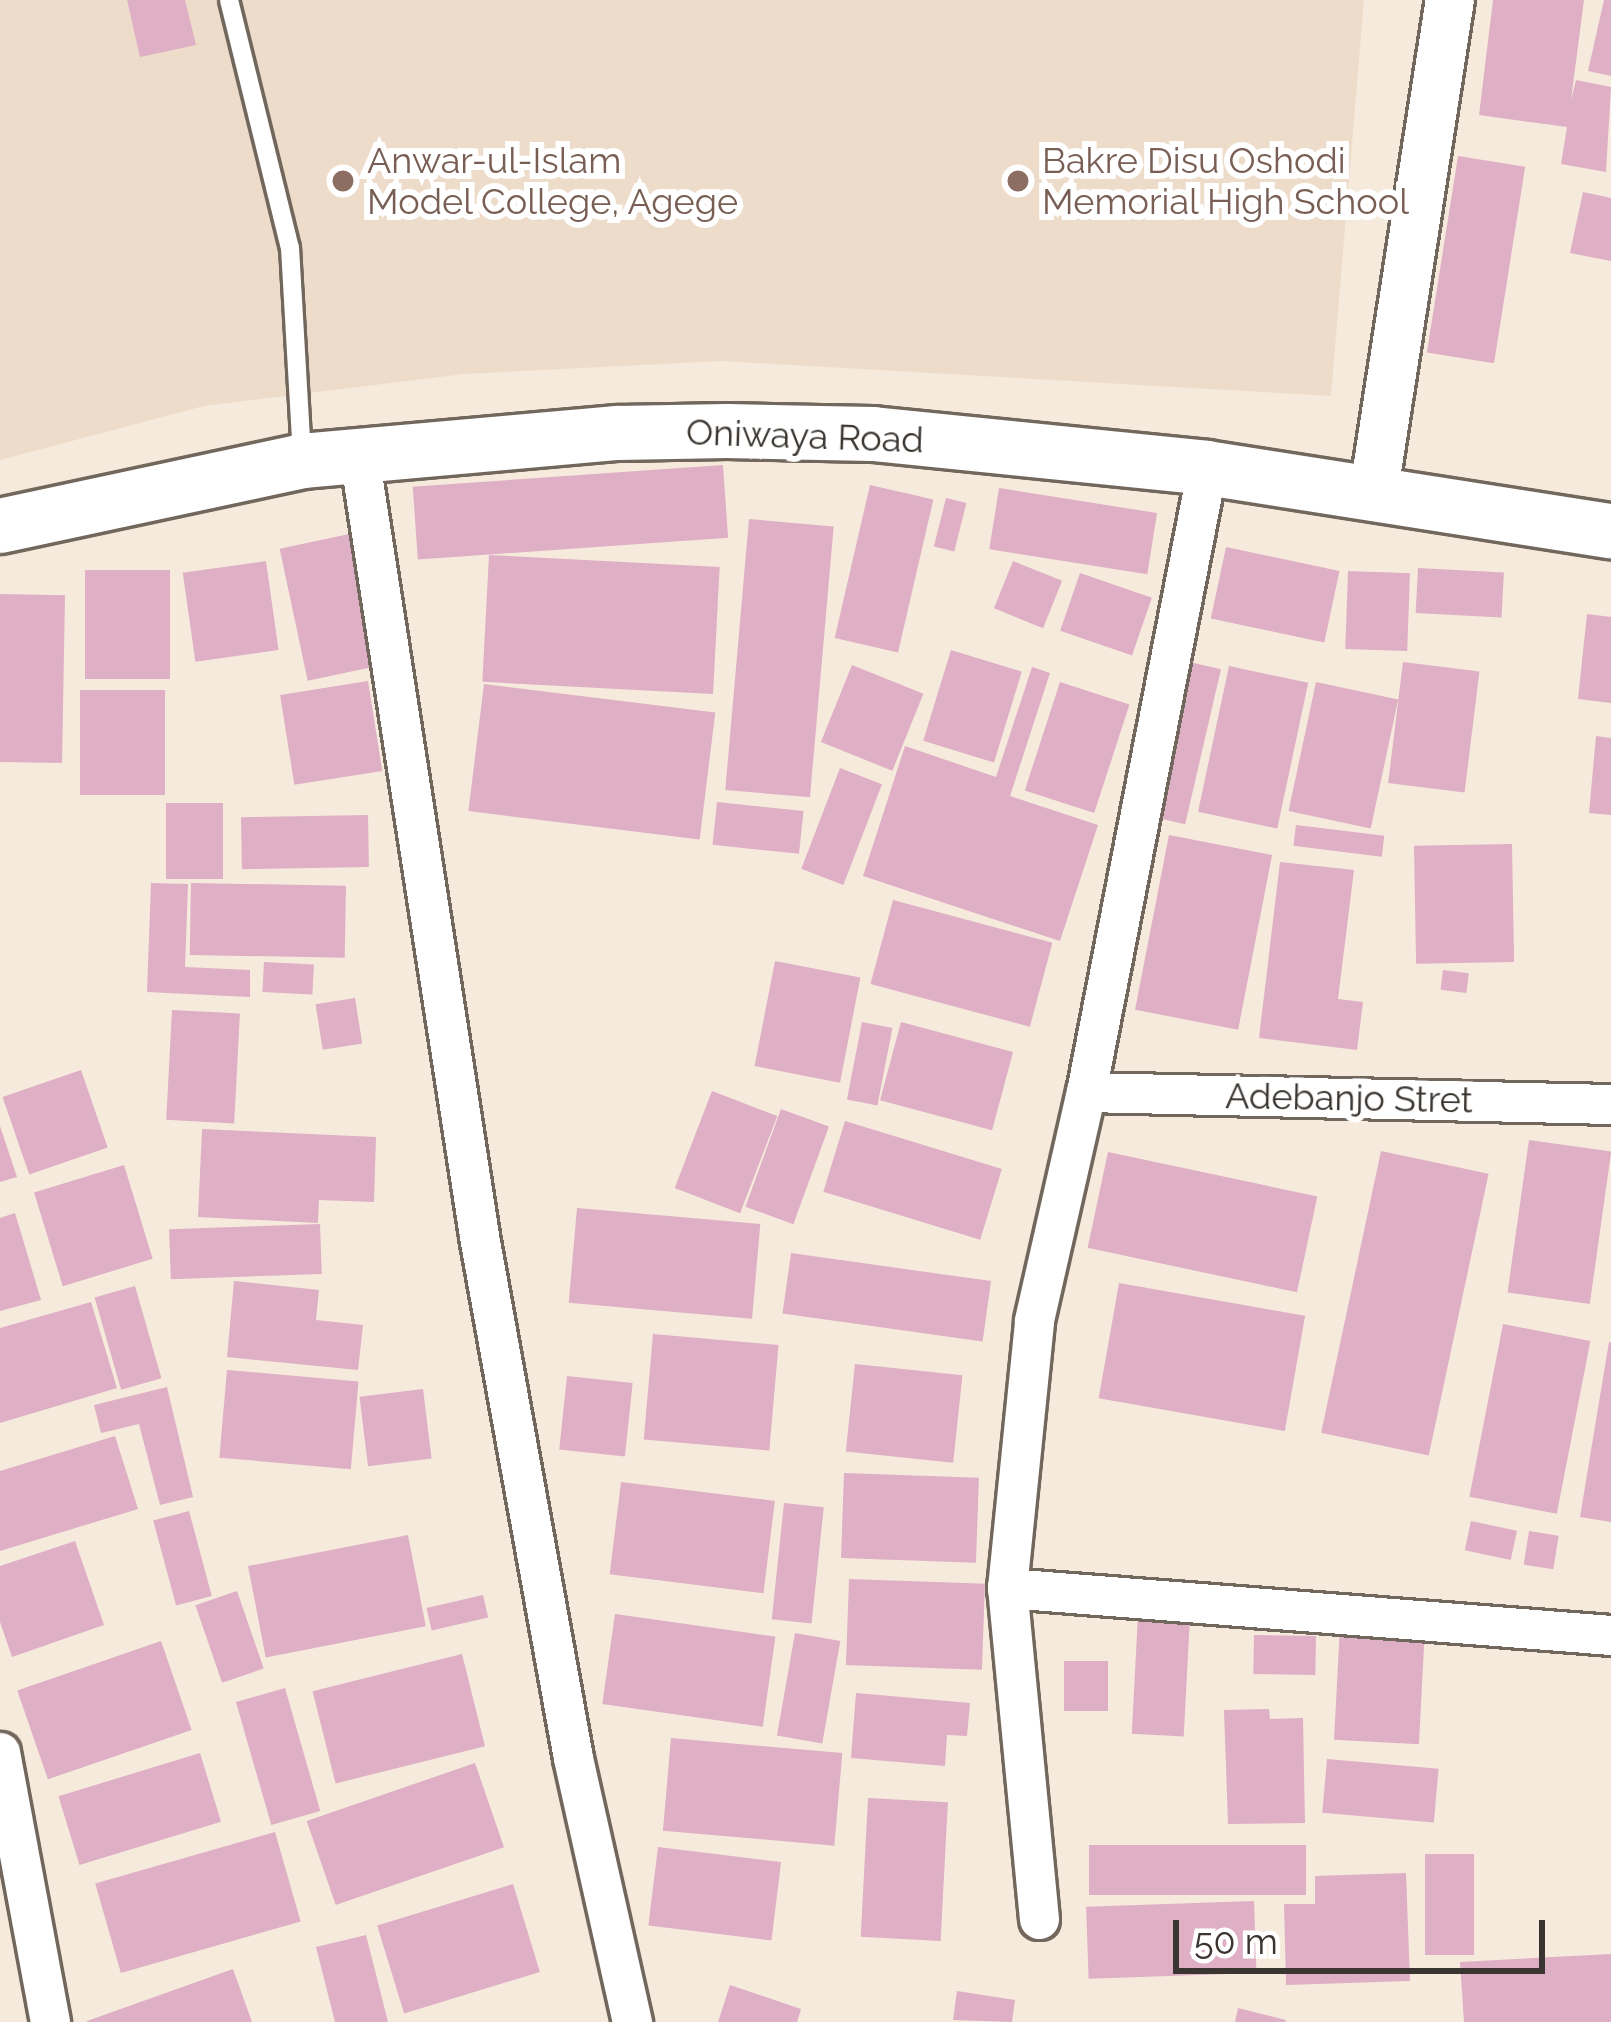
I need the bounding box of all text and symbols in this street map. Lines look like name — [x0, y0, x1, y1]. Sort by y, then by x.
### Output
place label: Anwar-ul-Islam Model College, Agege — [367, 138, 740, 223]
place label: Bakre Disu Oshodi Memorial High School — [1042, 138, 1410, 223]
marker: Anwar-ul-Islam Model College, Agege — [330, 168, 356, 194]
marker: Bakre Disu Oshodi Memorial High School — [1005, 168, 1031, 194]
street label: Oniwaya Road — [685, 410, 925, 462]
street label: Adebanjo Stret — [1225, 1074, 1473, 1122]
scale bar — [1179, 1896, 1551, 1970]
text: 50 m — [1194, 1920, 1278, 1962]

